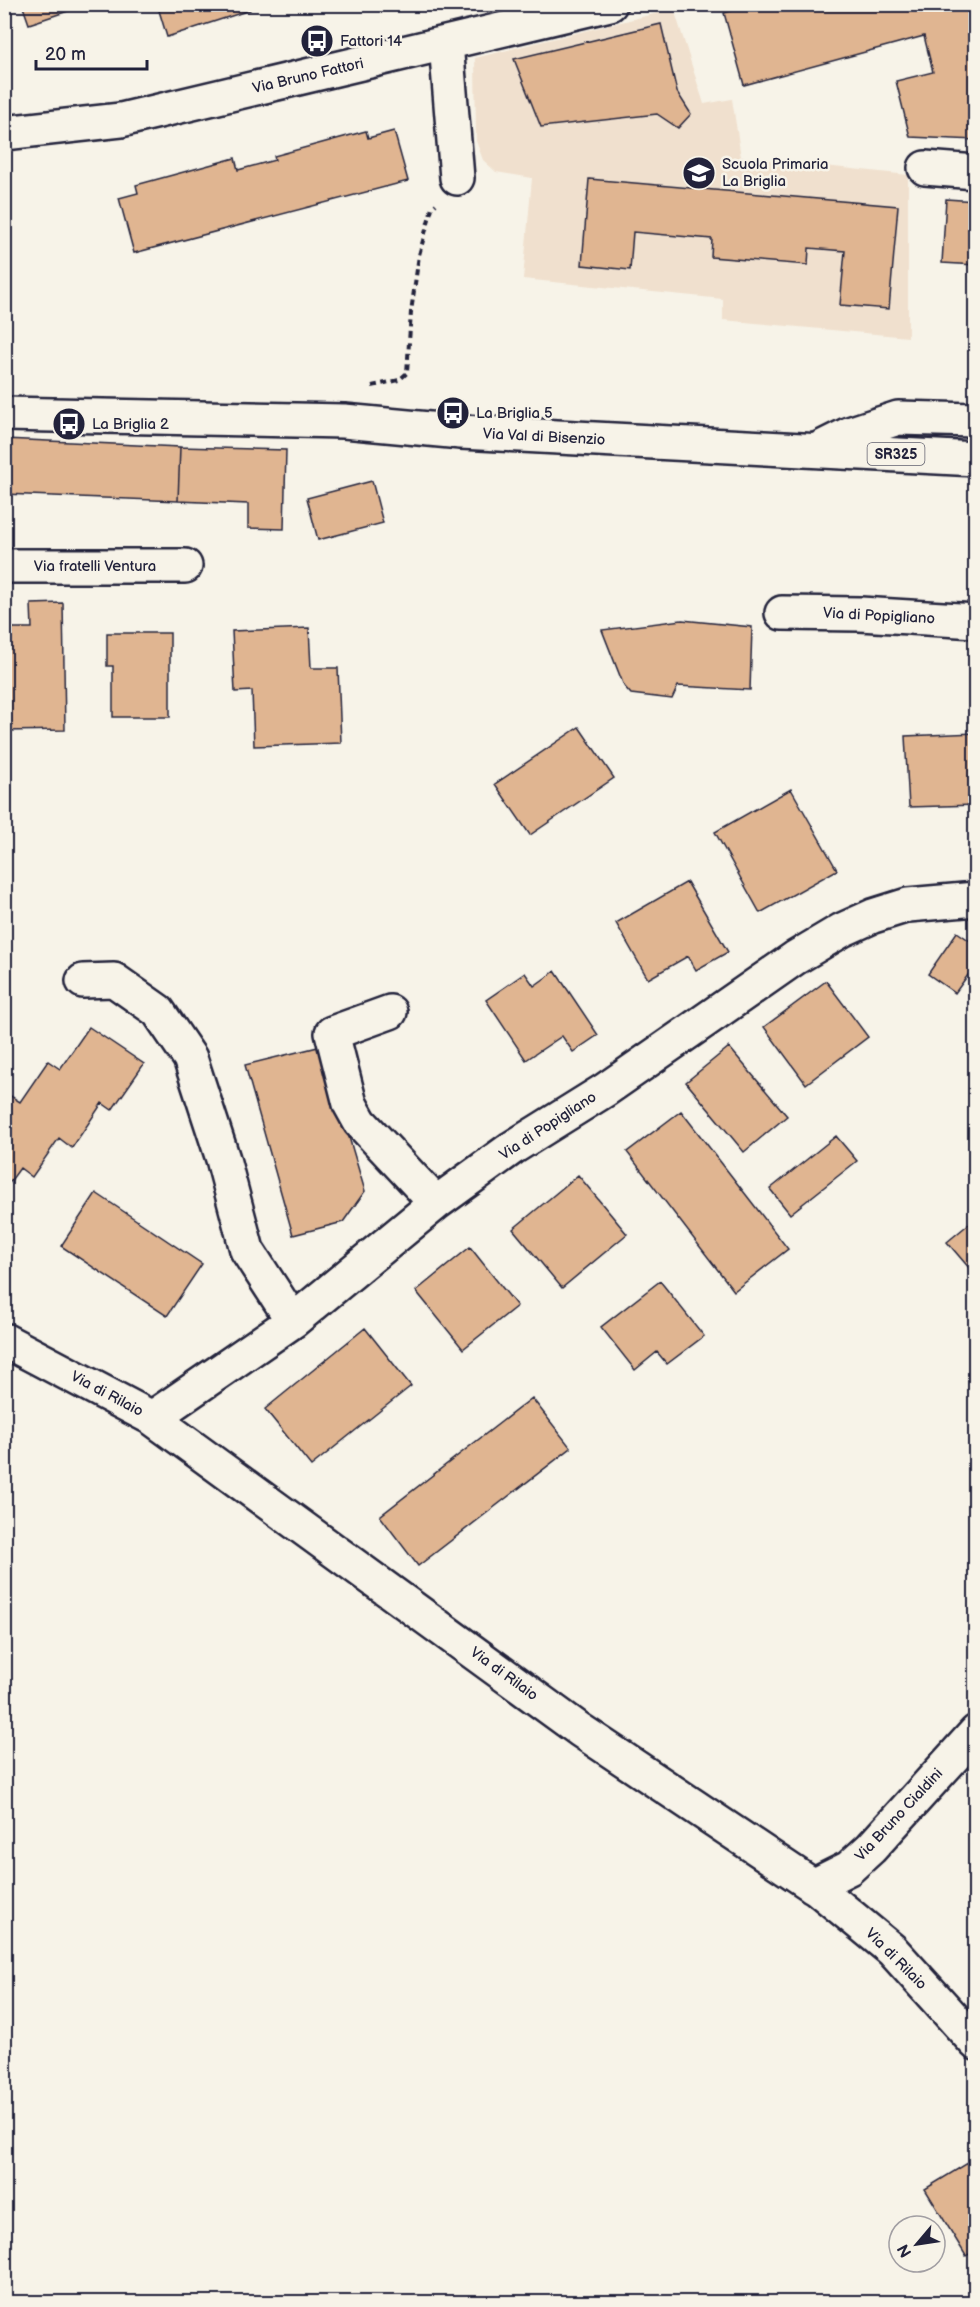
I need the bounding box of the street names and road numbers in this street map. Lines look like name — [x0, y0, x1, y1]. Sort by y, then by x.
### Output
street label: Via Bruno Fattori — [251, 54, 365, 98]
street label: Via Val di Bisenzio — [482, 424, 606, 450]
road number: SR325 — [868, 443, 924, 465]
street label: Via fratelli Ventura — [34, 557, 156, 576]
street label: Via di Popigliano — [823, 604, 935, 628]
street label: Via di Popigliano — [496, 1088, 600, 1164]
street label: Via di Rilaio — [67, 1367, 147, 1421]
street label: Via di Rilaio — [466, 1643, 542, 1705]
street label: Via Bruno Cialdini — [851, 1764, 947, 1866]
street label: Via di Rilaio — [861, 1924, 931, 1994]

